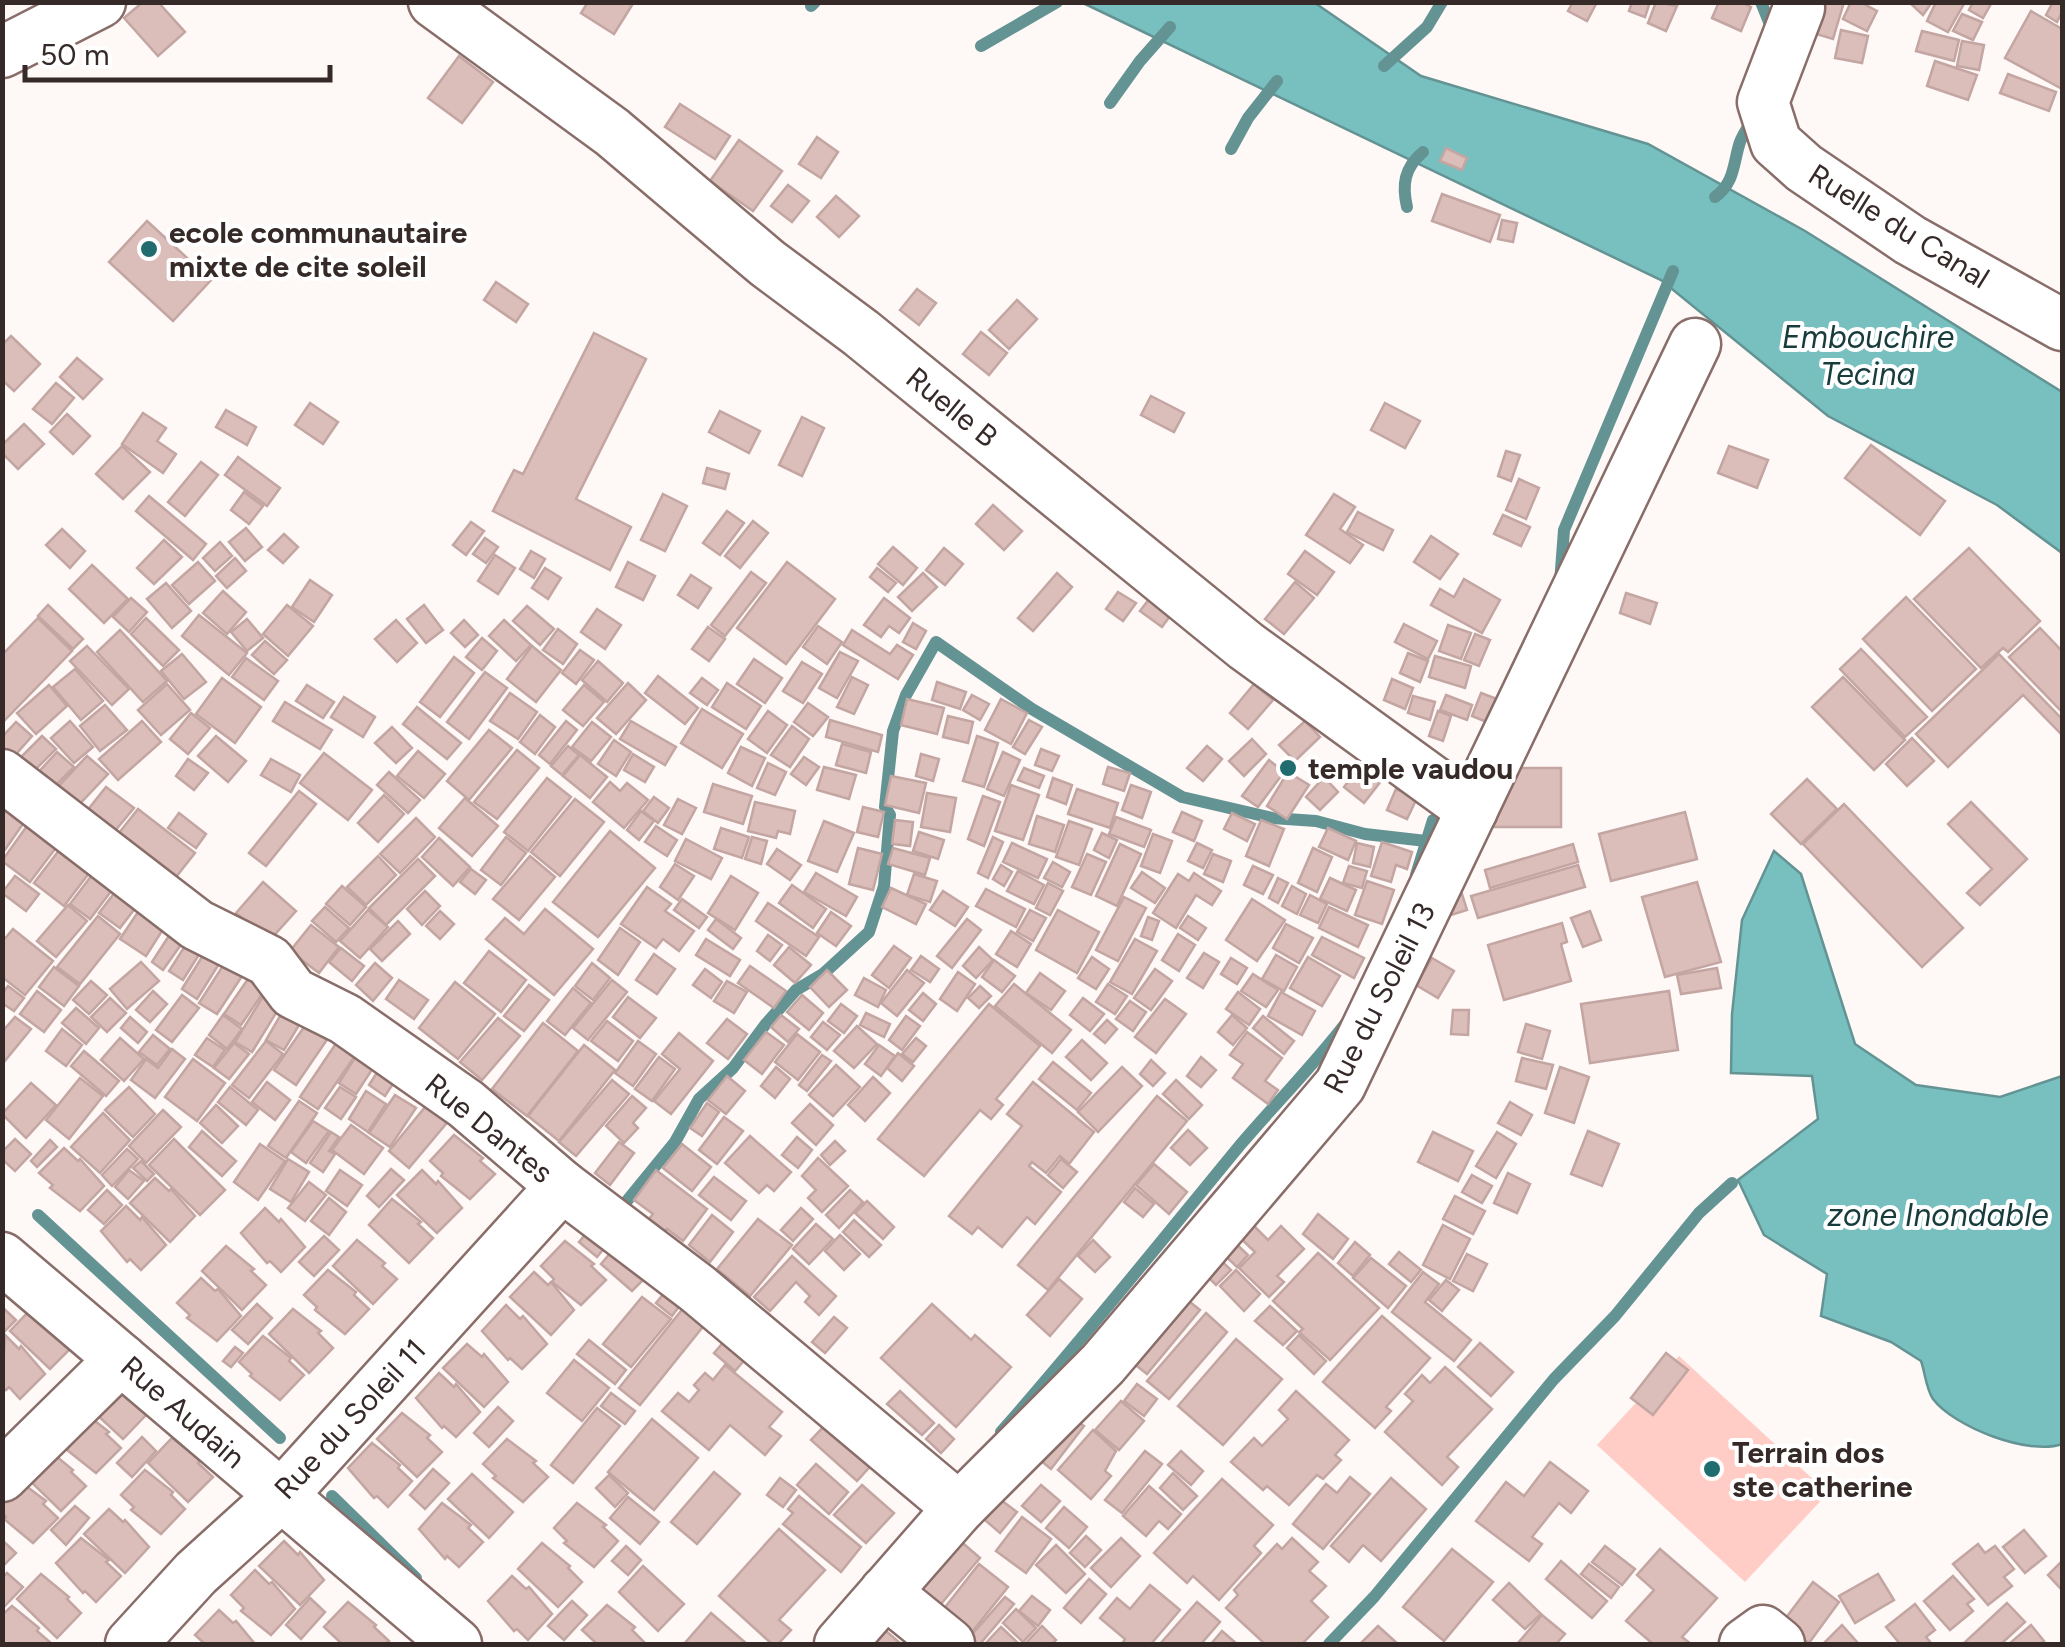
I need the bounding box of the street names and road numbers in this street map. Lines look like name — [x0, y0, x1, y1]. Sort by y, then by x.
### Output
street label: Ruelle du Canal — [1802, 156, 1996, 296]
street label: Ruelle B — [899, 359, 1005, 455]
street label: Rue du Soleil 13 — [1315, 896, 1443, 1100]
street label: Rue Dantes — [418, 1065, 560, 1191]
street label: Rue du Soleil 11 — [266, 1331, 434, 1507]
street label: Rue Audain — [113, 1348, 253, 1476]

